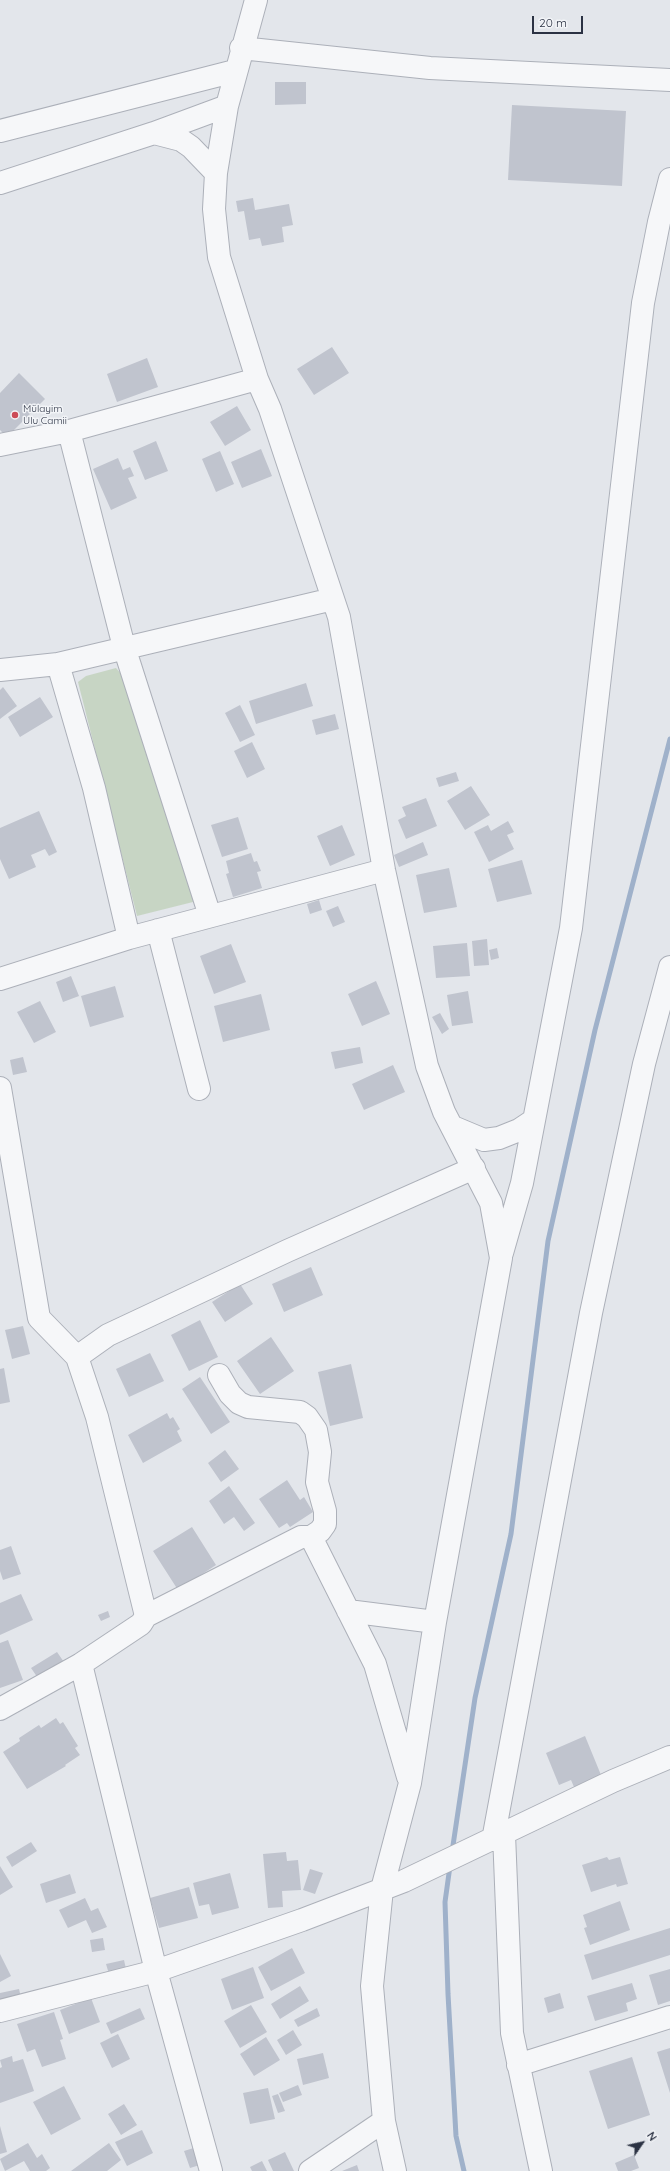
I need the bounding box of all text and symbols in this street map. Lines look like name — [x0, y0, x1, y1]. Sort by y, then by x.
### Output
scale bar — [534, 8, 585, 34]
text: 20 m — [539, 15, 567, 30]
place label: Mülayim Ulu Camii — [23, 403, 67, 426]
marker: Mülayim Ulu Camii — [10, 410, 20, 420]
north arrow — [622, 2123, 662, 2163]
text: N — [644, 2129, 660, 2144]

